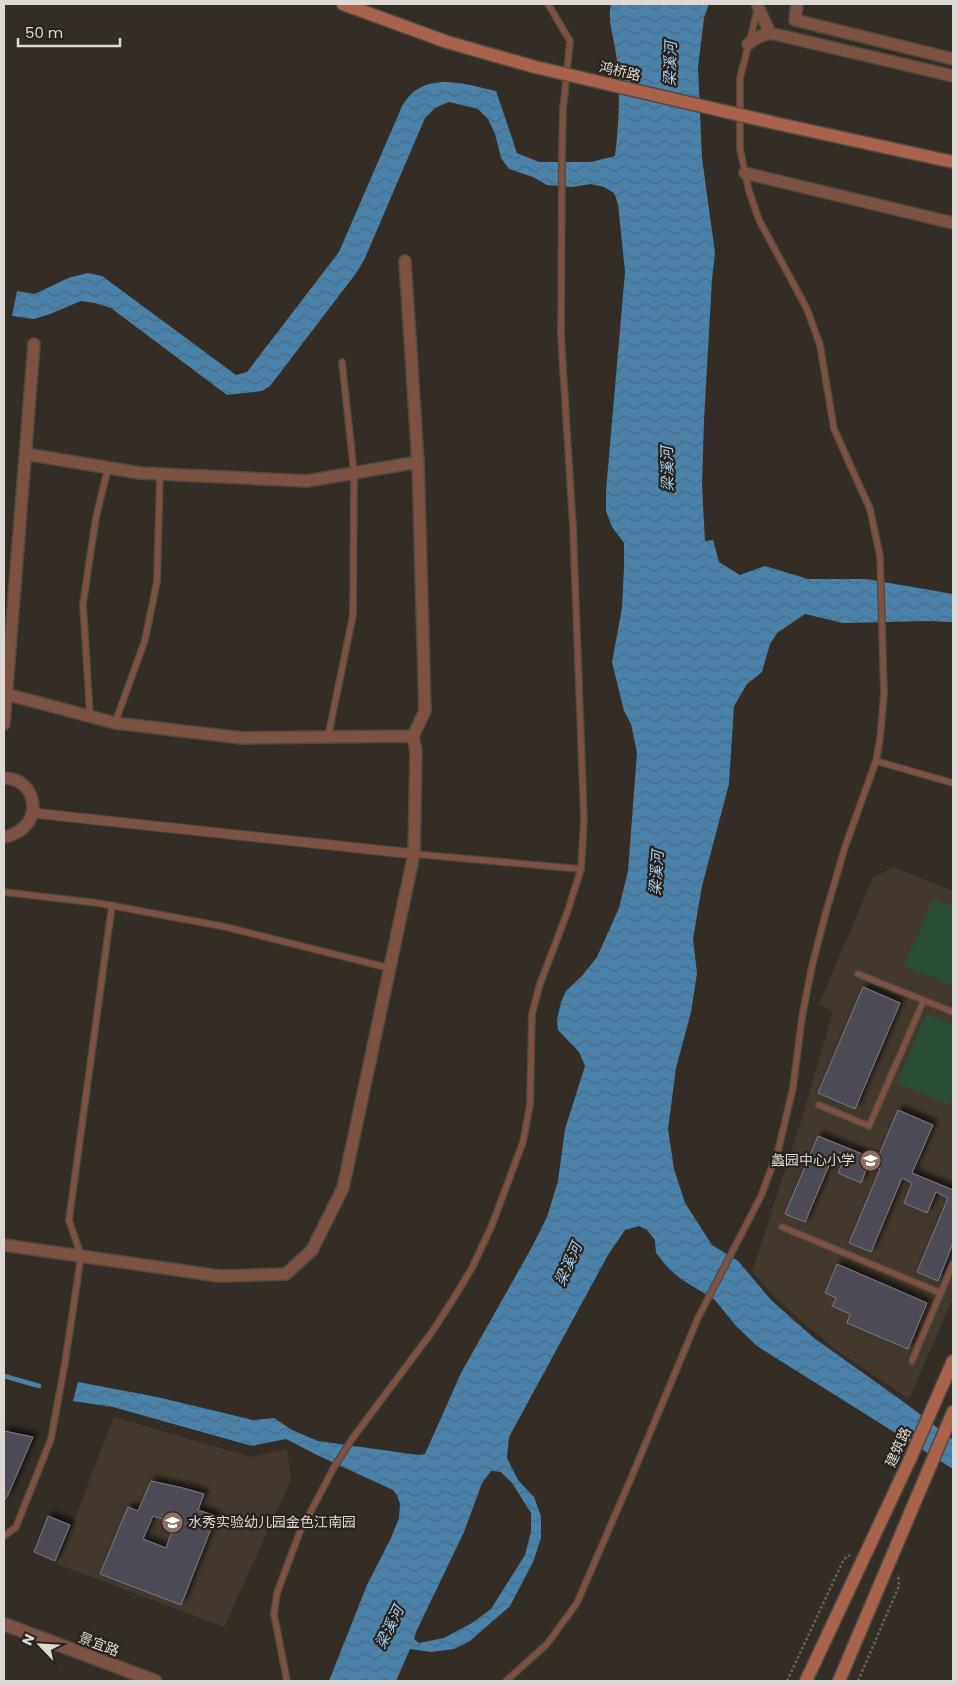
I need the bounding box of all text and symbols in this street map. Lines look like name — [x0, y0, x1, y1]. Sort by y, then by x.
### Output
scale bar — [18, 15, 120, 47]
text: 50 m — [25, 22, 63, 43]
water label: 梁溪河 — [659, 38, 681, 87]
street label: 鸿桥路 — [597, 57, 643, 85]
water label: 梁溪河 — [656, 443, 678, 492]
water label: 梁溪河 — [644, 847, 668, 896]
school or university icon: 蠡园中心小学 — [859, 1148, 883, 1172]
place label: 蠡园中心小学 — [771, 1150, 855, 1170]
water label: 梁溪河 — [549, 1236, 588, 1289]
street label: 建筑路 — [880, 1424, 916, 1470]
school or university icon: 水秀实验幼儿园金色江南园 — [160, 1510, 184, 1534]
place label: 水秀实验幼儿园金色江南园 — [188, 1512, 356, 1532]
water label: 梁溪河 — [370, 1599, 410, 1652]
north arrow — [15, 1620, 65, 1670]
street label: 景宜路 — [76, 1627, 122, 1661]
text: N — [17, 1631, 40, 1649]

